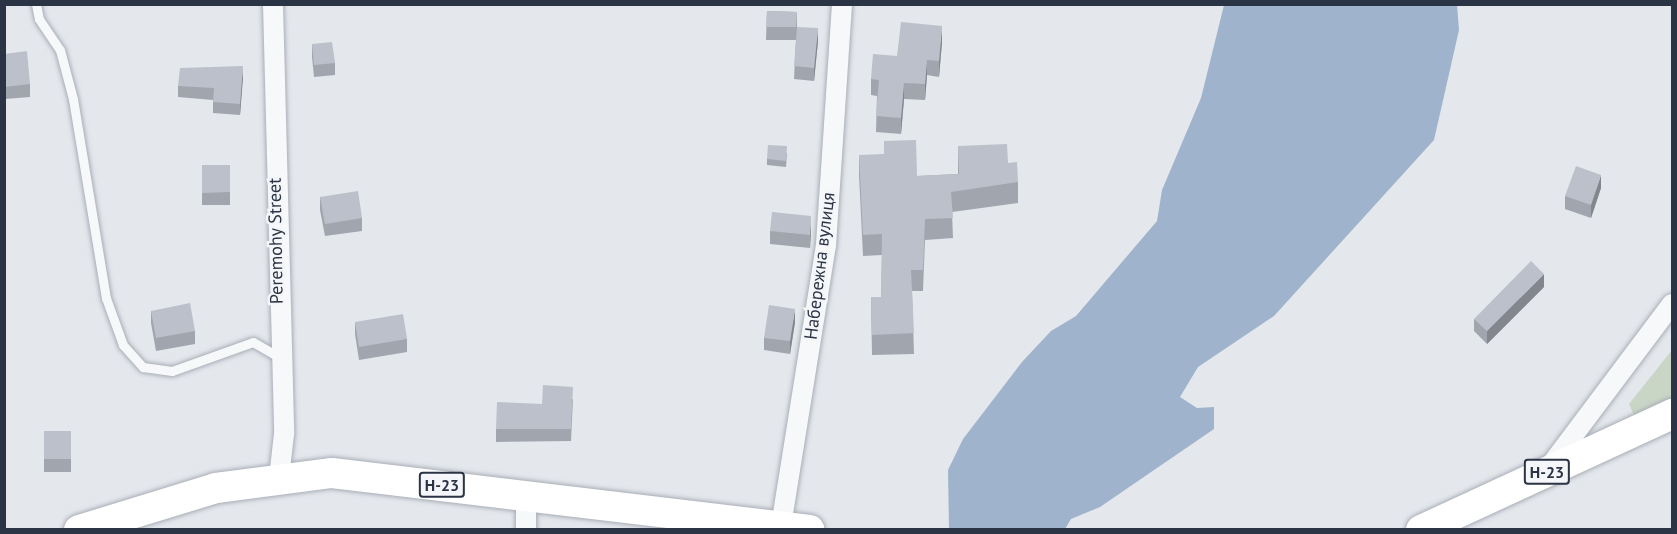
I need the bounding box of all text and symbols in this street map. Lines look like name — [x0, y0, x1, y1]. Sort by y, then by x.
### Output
street label: Peremohy Street — [264, 177, 288, 305]
street label: Набережна вулиця — [800, 191, 840, 341]
road number: Н-23 — [1523, 459, 1571, 485]
road number: Н-23 — [418, 472, 466, 498]

